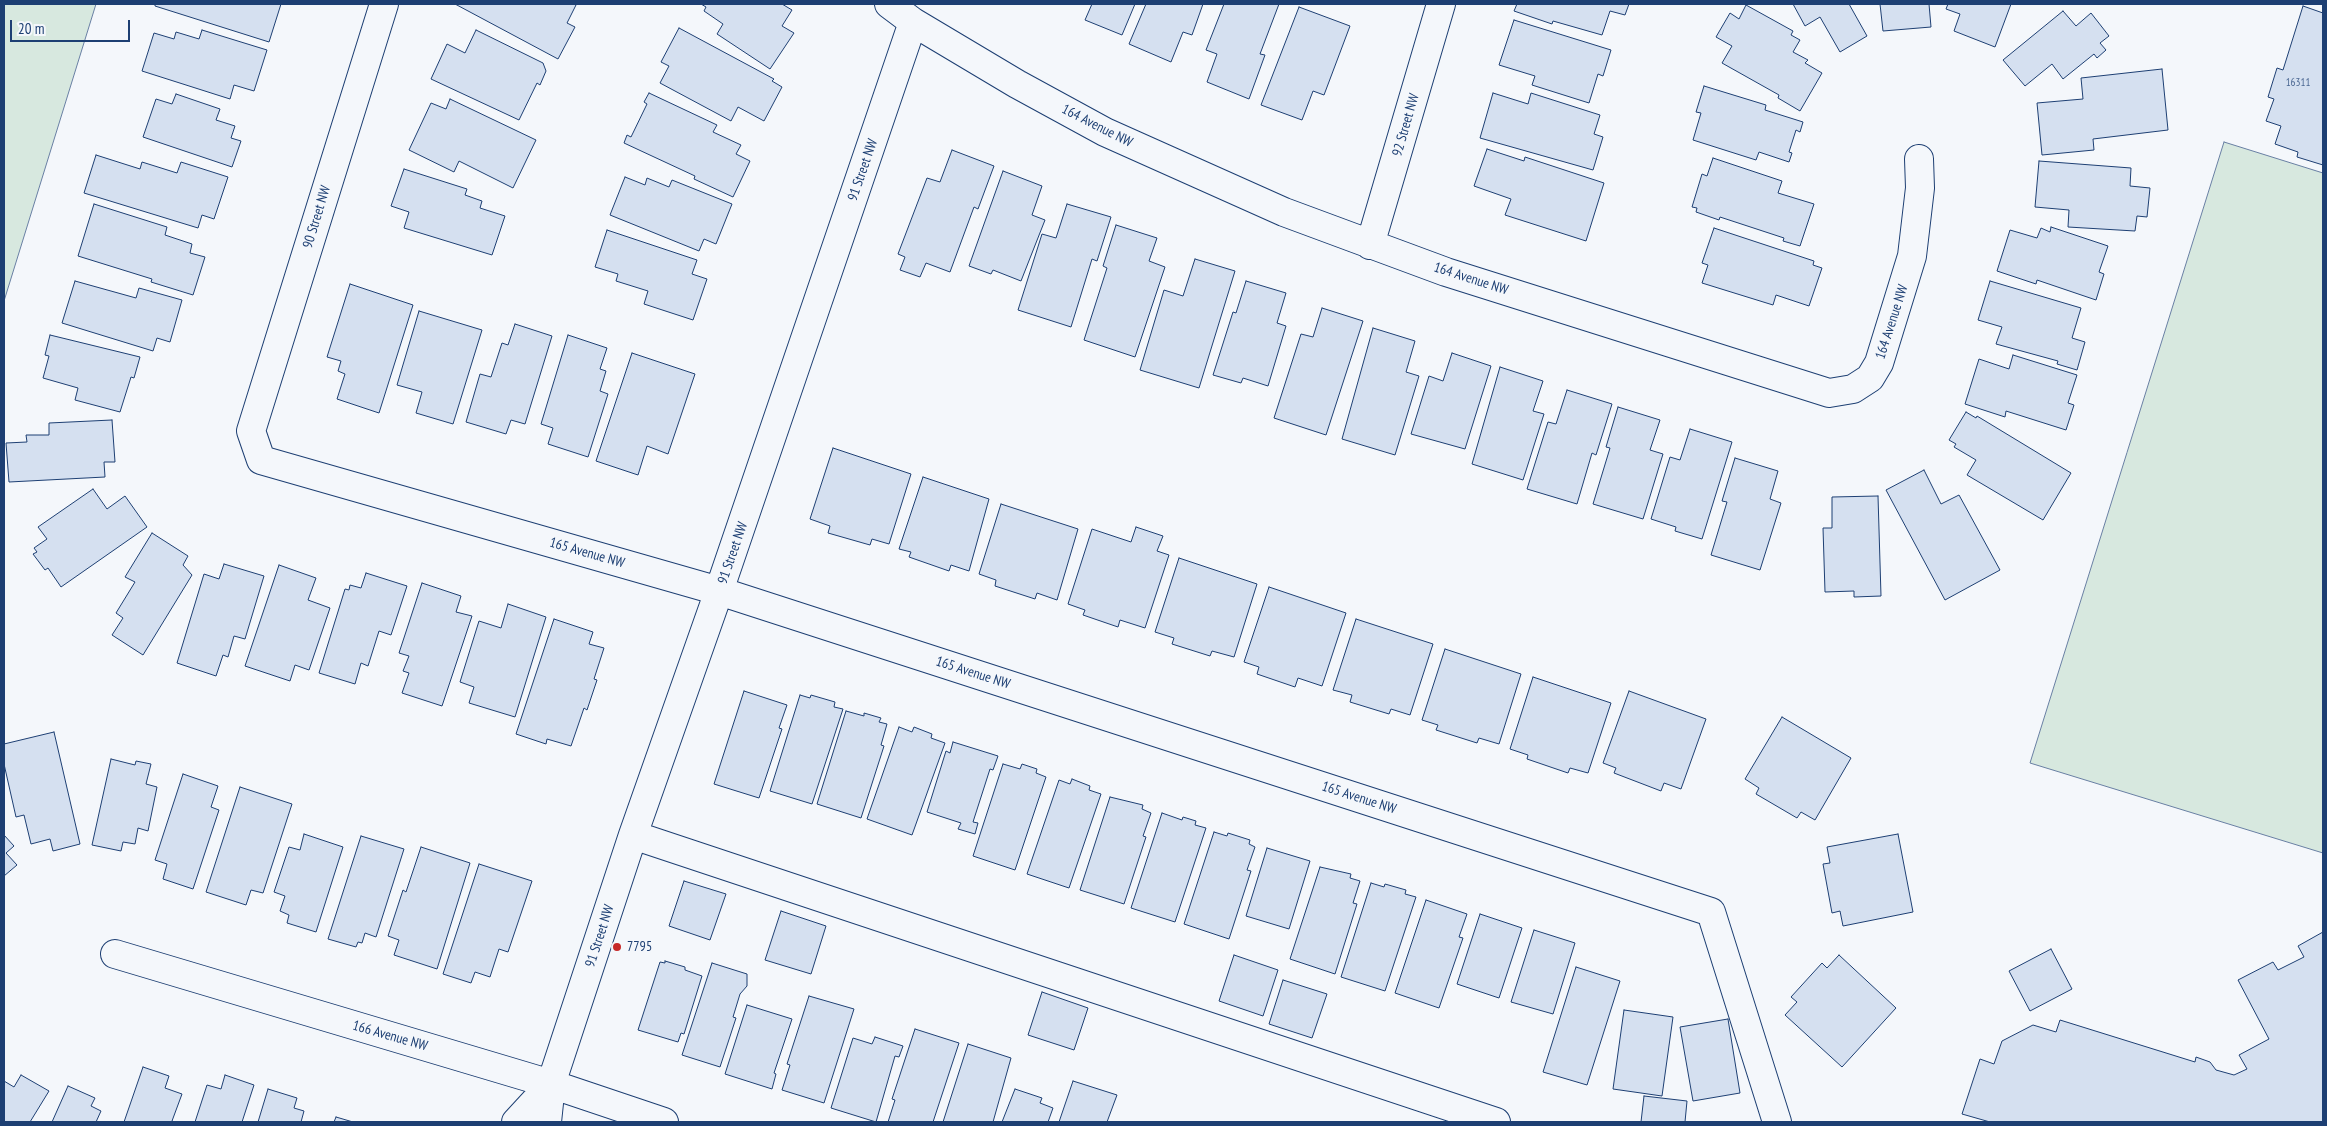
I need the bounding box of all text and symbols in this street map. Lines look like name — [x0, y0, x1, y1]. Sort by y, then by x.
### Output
scale bar — [12, 10, 132, 42]
text: 20 m — [18, 19, 44, 38]
house number: 16311 — [2286, 76, 2310, 90]
street label: 92 Street NW — [1389, 92, 1423, 158]
street label: 164 Avenue NW — [1059, 101, 1135, 151]
street label: 91 Street NW — [845, 137, 881, 203]
street label: 90 Street NW — [300, 184, 334, 250]
street label: 164 Avenue NW — [1432, 259, 1510, 299]
street label: 164 Avenue NW — [1872, 283, 1912, 361]
street label: 91 Street NW — [715, 520, 751, 586]
street label: 165 Avenue NW — [548, 534, 626, 572]
street label: 165 Avenue NW — [934, 653, 1012, 693]
street label: 165 Avenue NW — [1320, 778, 1398, 818]
street label: 91 Street NW — [582, 903, 618, 969]
place label: 7795 — [627, 939, 652, 955]
marker: 7795 — [611, 941, 623, 953]
street label: 166 Avenue NW — [351, 1017, 429, 1055]

